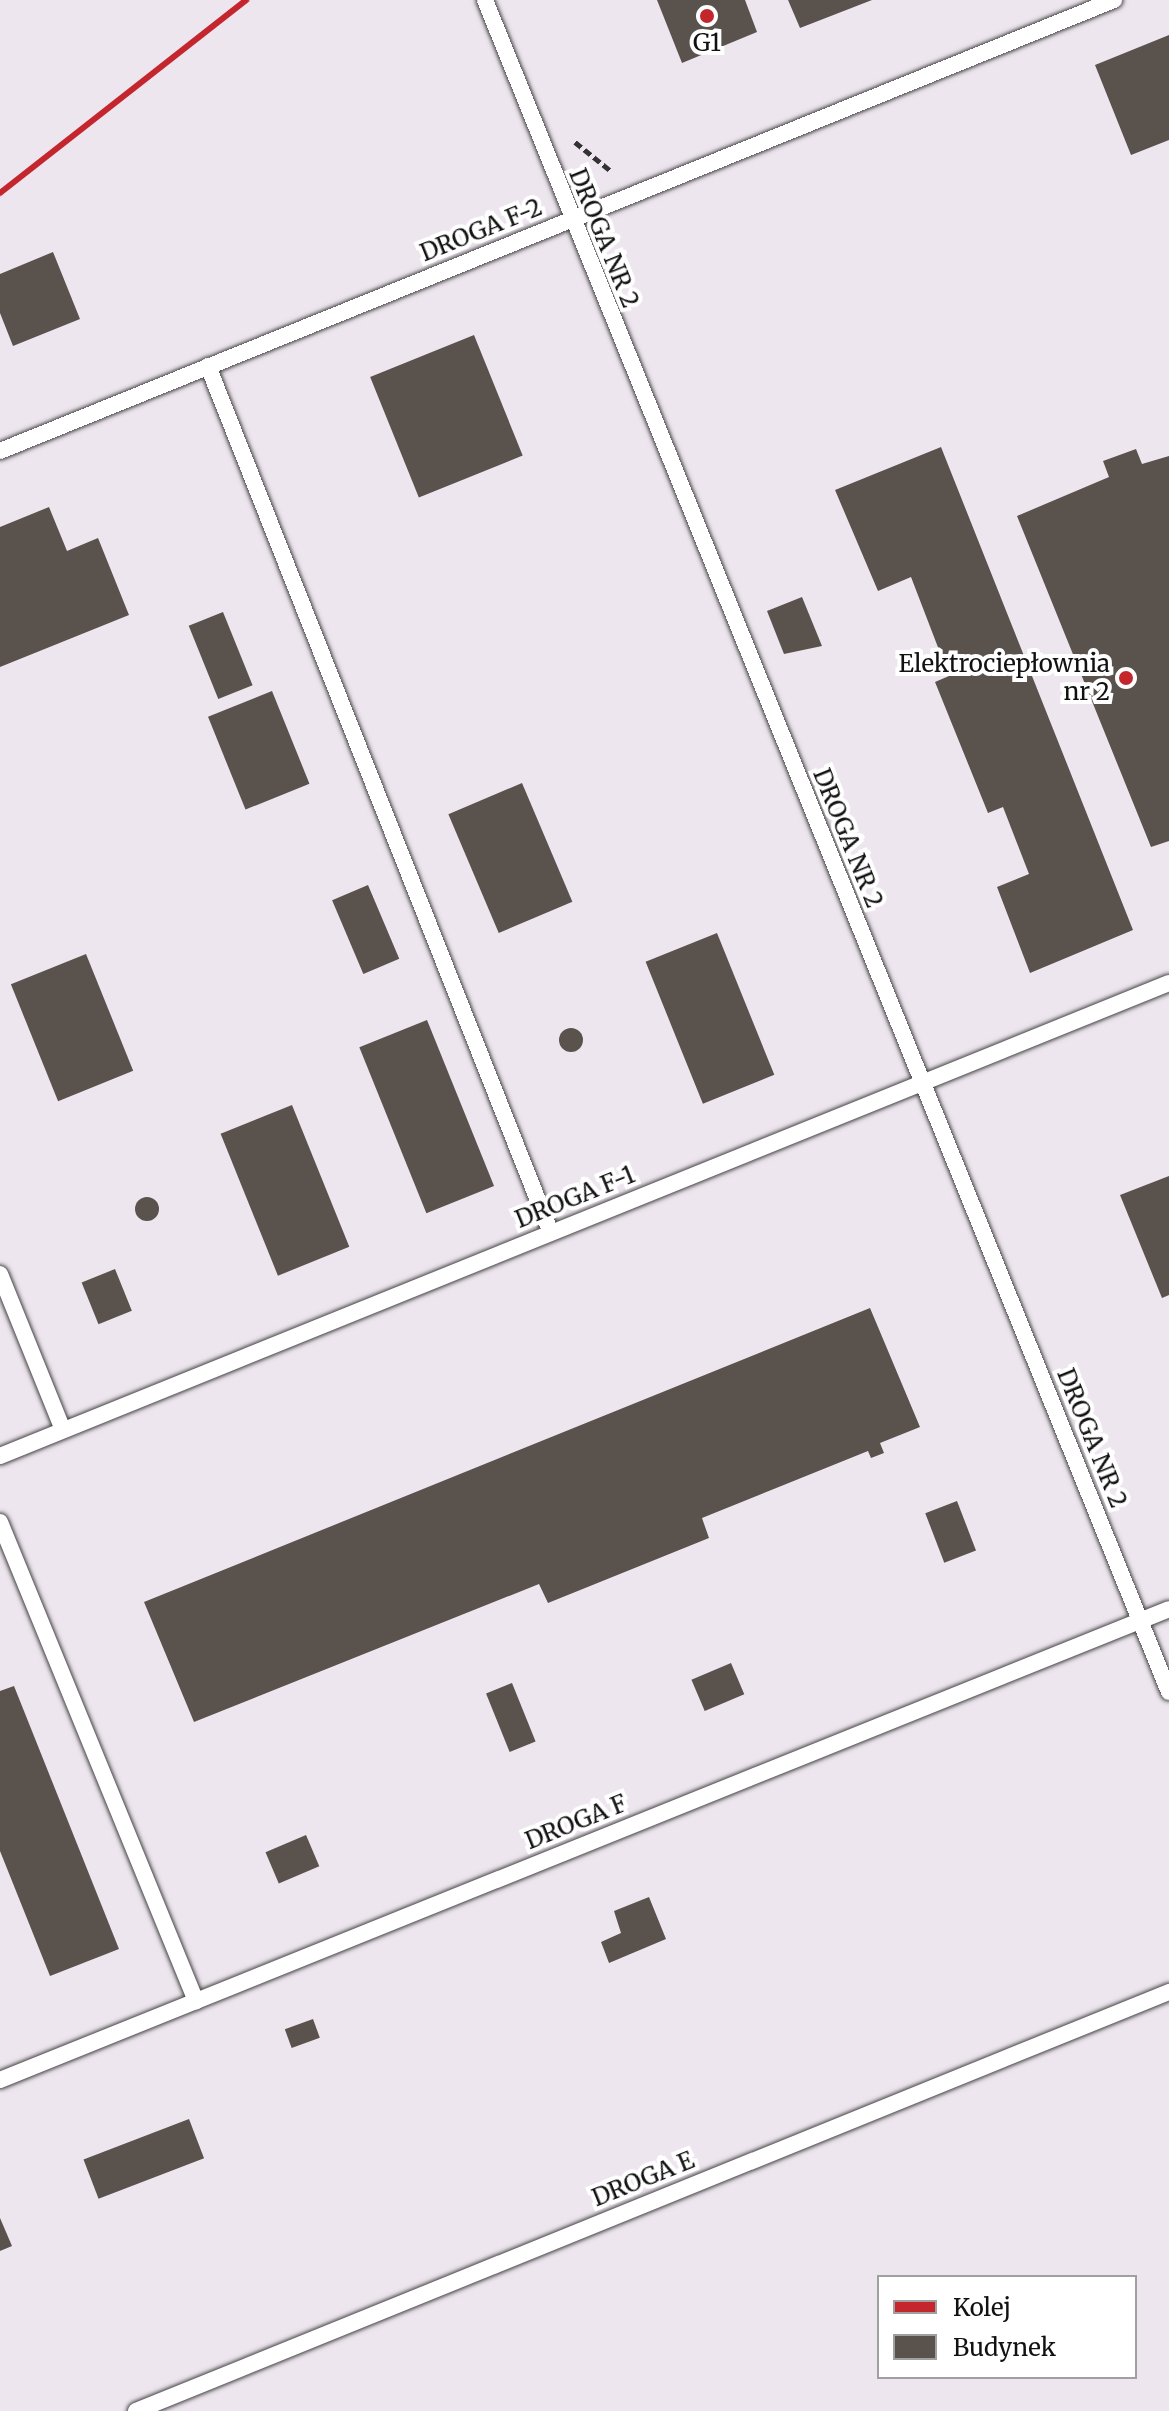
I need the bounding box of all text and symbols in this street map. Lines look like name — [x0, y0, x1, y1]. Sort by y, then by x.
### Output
marker: G1 — [698, 7, 716, 25]
place label: G1 — [693, 29, 721, 57]
street label: DROGA NR 2 — [563, 164, 645, 312]
street label: DROGA F-2 — [416, 193, 546, 267]
place label: Elektrociepłownia nr 2 — [899, 650, 1110, 706]
marker: Elektrociepłownia nr 2 — [1117, 669, 1135, 687]
street label: DROGA NR 2 — [807, 764, 889, 912]
street label: DROGA F-1 — [511, 1160, 639, 1234]
street label: DROGA NR 2 — [1051, 1364, 1133, 1512]
street label: DROGA F — [521, 1789, 631, 1855]
street label: DROGA E — [588, 2146, 698, 2212]
legend — [877, 2275, 1137, 2379]
text: Kolej — [953, 2292, 1011, 2323]
text: Budynek — [953, 2332, 1056, 2363]

